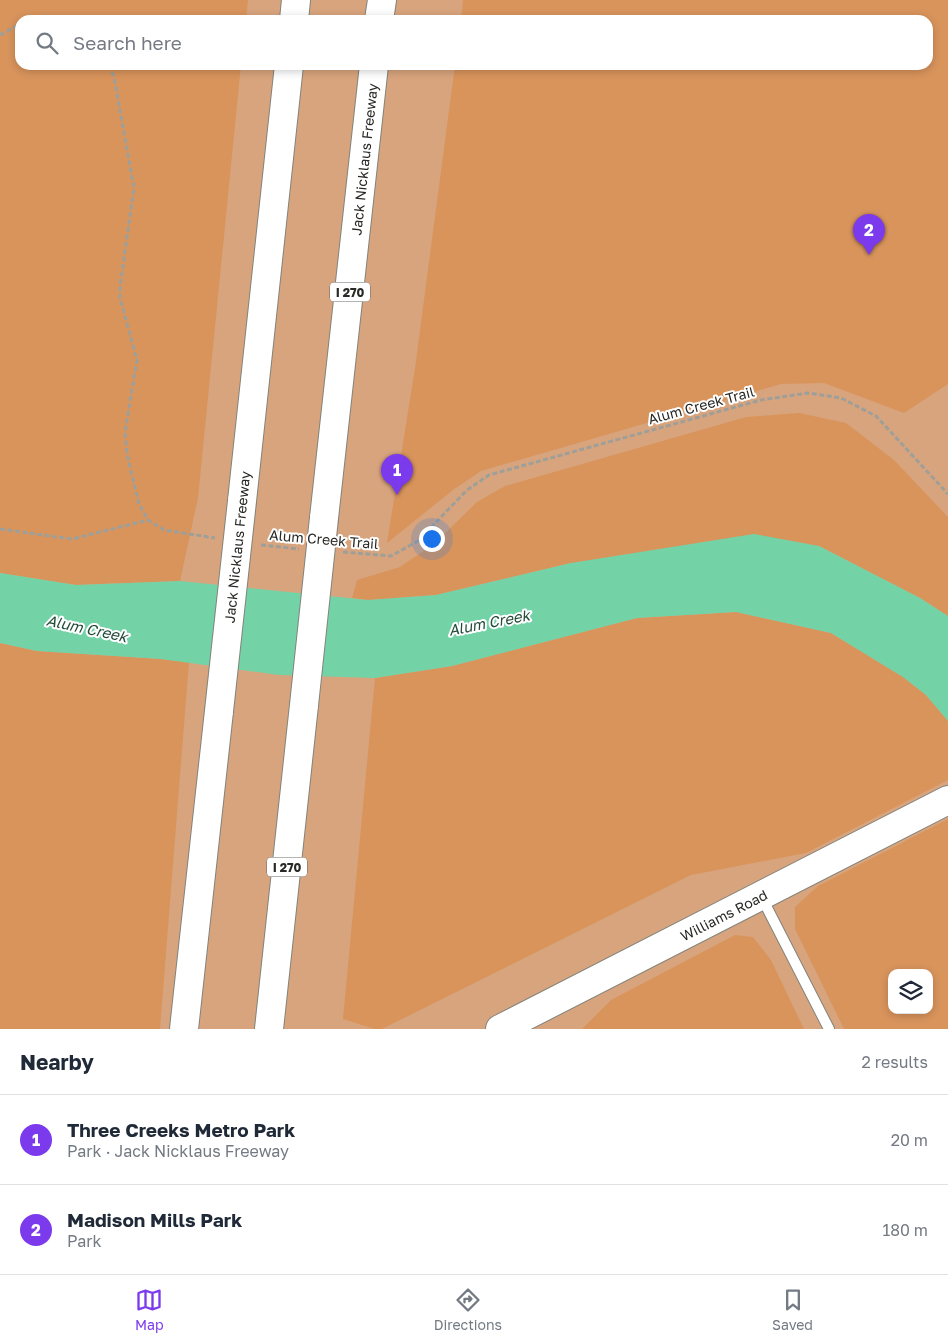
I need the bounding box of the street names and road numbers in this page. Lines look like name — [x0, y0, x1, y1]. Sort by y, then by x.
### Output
street label: Jack Nicklaus Freeway — [347, 82, 380, 236]
road number: I 270 — [330, 282, 370, 302]
street label: Alum Creek Trail — [646, 383, 756, 427]
street label: Jack Nicklaus Freeway — [221, 470, 253, 624]
street label: Alum Creek Trail — [269, 526, 379, 552]
road number: I 270 — [267, 858, 307, 876]
street label: Williams Road — [677, 885, 770, 944]

